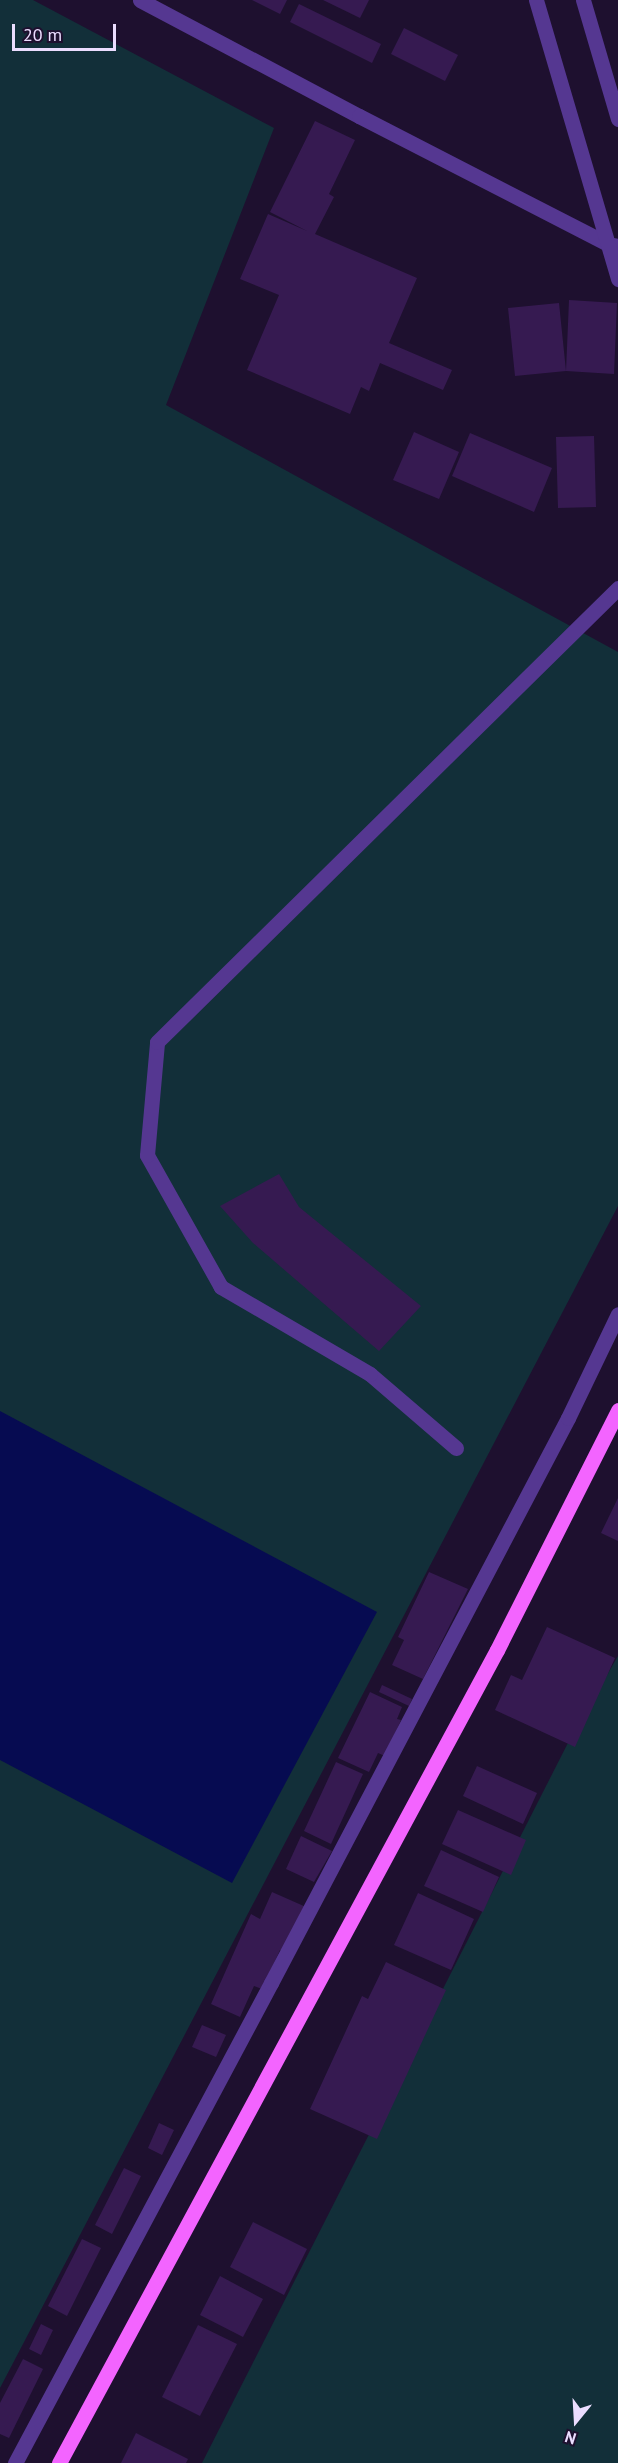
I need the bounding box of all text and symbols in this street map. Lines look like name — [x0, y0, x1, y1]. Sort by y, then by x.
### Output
scale bar — [15, 12, 118, 50]
text: 20 m — [23, 23, 62, 46]
north arrow — [546, 2391, 606, 2451]
text: N — [562, 2427, 579, 2449]

